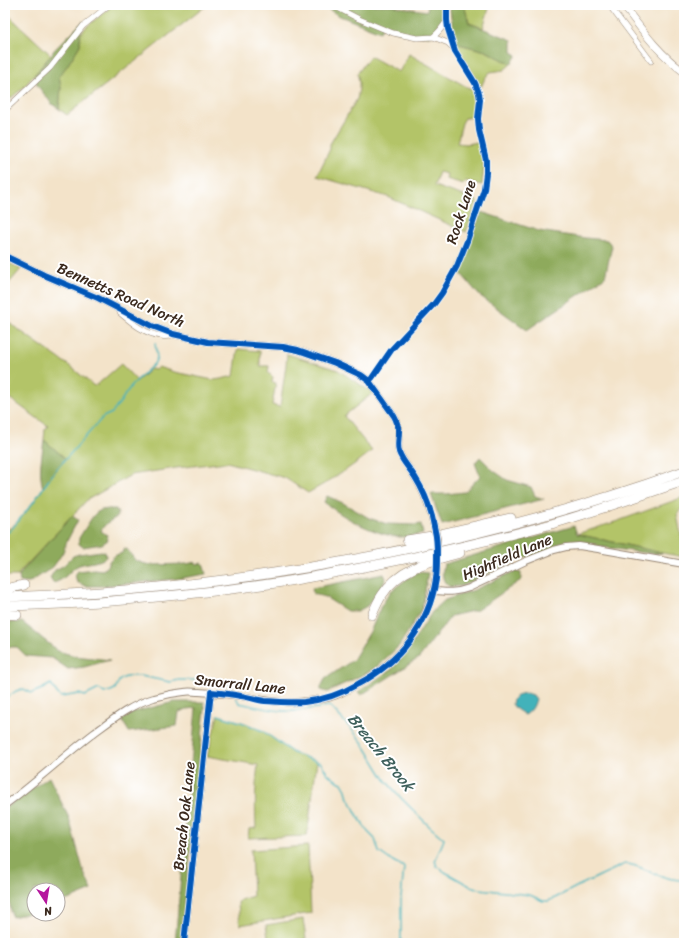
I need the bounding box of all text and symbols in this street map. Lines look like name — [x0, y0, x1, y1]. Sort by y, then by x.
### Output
street label: Rock Lane — [438, 177, 484, 247]
street label: Bennetts Road North — [53, 255, 189, 335]
street label: Highfield Lane — [458, 526, 556, 588]
street label: Smorrall Lane — [193, 666, 287, 702]
water label: Breach Brook — [340, 706, 424, 800]
street label: Breach Oak Lane — [165, 760, 203, 872]
north arrow — [26, 882, 66, 922]
text: N — [42, 901, 55, 921]

